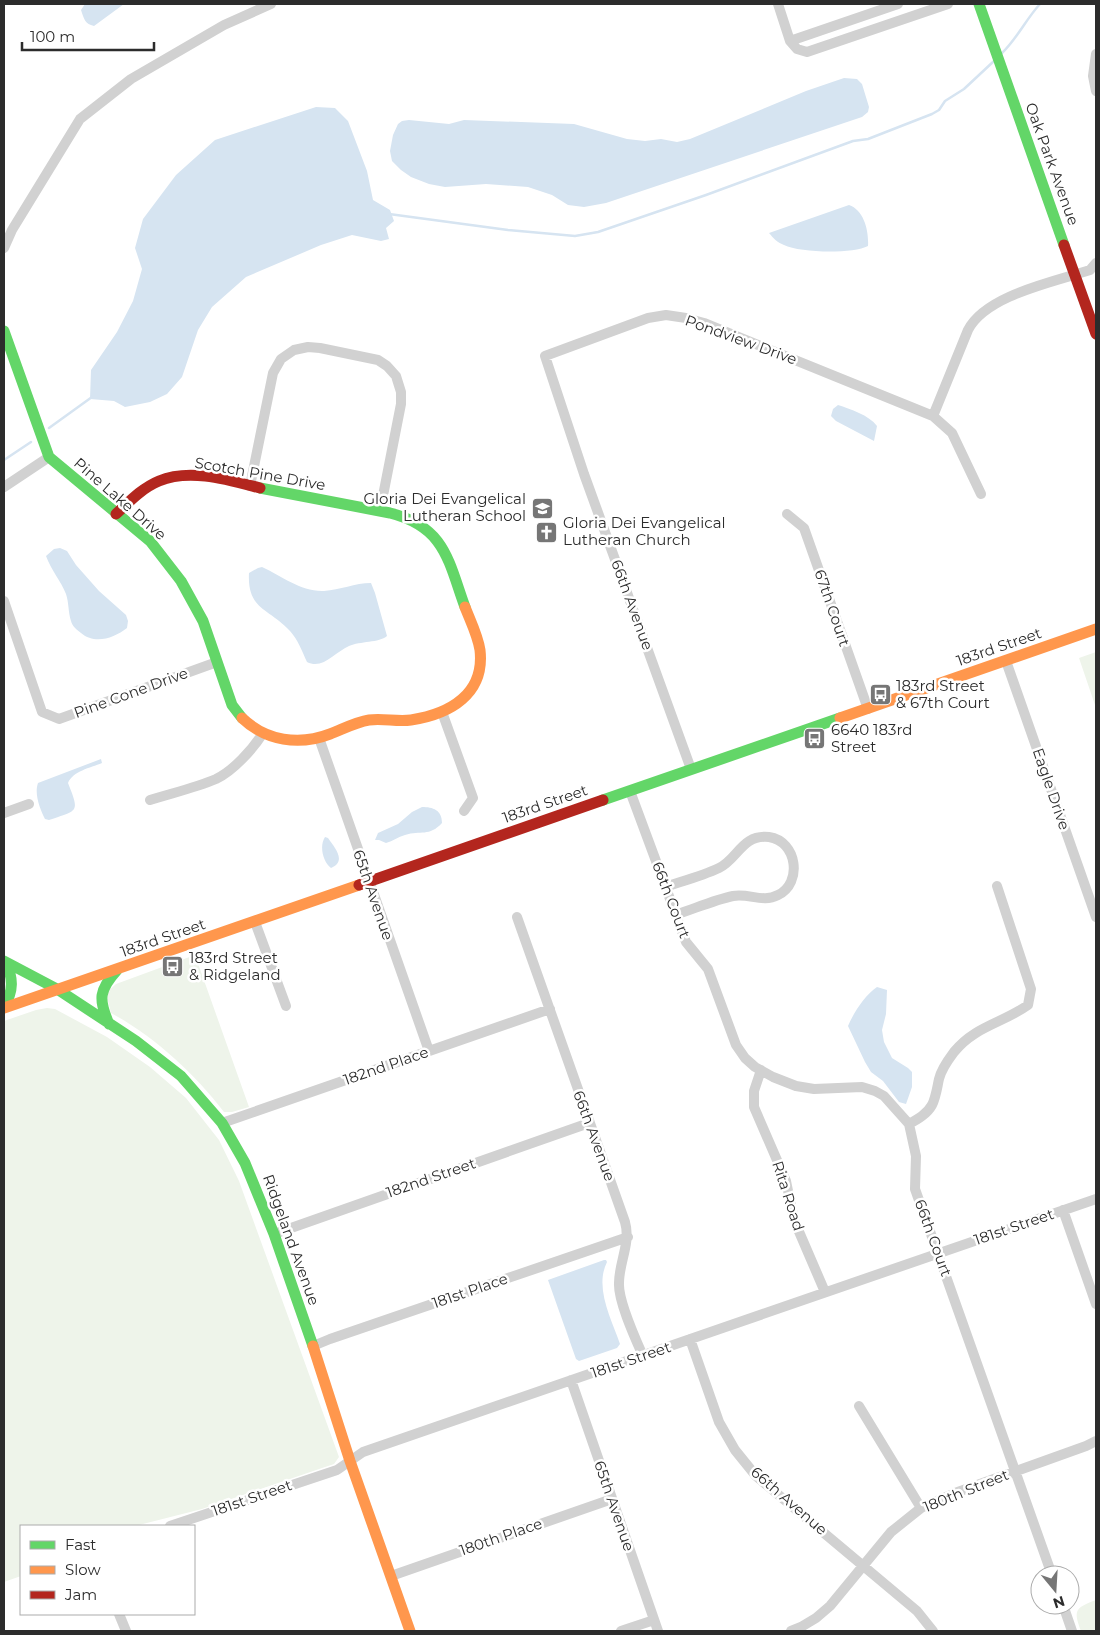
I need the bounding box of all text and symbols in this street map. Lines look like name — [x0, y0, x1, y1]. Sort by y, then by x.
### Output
scale bar — [22, 20, 155, 52]
text: 100 m — [30, 27, 75, 46]
street label: Oak Park Avenue — [1021, 100, 1083, 228]
street label: Pondview Drive — [683, 310, 800, 369]
street label: Pine Lake Drive — [70, 453, 171, 544]
street label: Scotch Pine Drive — [193, 453, 327, 494]
place label: Gloria Dei Evangelical Lutheran School — [363, 489, 526, 525]
school or university icon: Gloria Dei Evangelical Lutheran School — [530, 496, 554, 520]
place label: Gloria Dei Evangelical Lutheran Church — [563, 513, 726, 549]
church icon: Gloria Dei Evangelical Lutheran Church — [535, 520, 559, 544]
street label: 66th Avenue — [607, 557, 658, 653]
street label: 67th Court — [810, 567, 854, 649]
street label: 183rd Street — [954, 623, 1044, 670]
street label: Pine Cone Drive — [71, 663, 190, 722]
place label: 183rd Street & 67th Court — [896, 676, 990, 712]
bus stop icon: 183rd Street & 67th Court — [868, 683, 892, 707]
place label: 6640 183rd Street — [831, 720, 913, 756]
bus stop icon: 6640 183rd Street — [803, 727, 827, 751]
street label: Eagle Drive — [1029, 745, 1074, 832]
street label: 183rd Street — [500, 780, 590, 827]
street label: 65th Avenue — [349, 847, 398, 943]
street label: 66th Court — [648, 859, 695, 941]
street label: 183rd Street — [118, 914, 208, 961]
place label: 183rd Street & Ridgeland — [189, 948, 281, 984]
bus stop icon: 183rd Street & Ridgeland — [161, 955, 185, 979]
street label: 182nd Place — [341, 1042, 431, 1089]
street label: 66th Avenue — [569, 1088, 620, 1184]
street label: 182nd Street — [384, 1153, 478, 1202]
street label: Rita Road — [768, 1158, 809, 1233]
street label: Ridgeland Avenue — [259, 1172, 324, 1308]
street label: 66th Court — [911, 1197, 956, 1279]
street label: 181st Street — [971, 1204, 1056, 1249]
street label: 181st Place — [429, 1269, 510, 1312]
street label: 181st Street — [588, 1337, 673, 1382]
street label: 65th Avenue — [590, 1458, 639, 1554]
street label: 66th Avenue — [747, 1462, 831, 1539]
street label: 180th Street — [920, 1465, 1011, 1516]
street label: 181st Street — [209, 1475, 294, 1520]
street label: 180th Place — [457, 1514, 545, 1560]
legend — [20, 1525, 195, 1615]
text: Fast — [65, 1535, 96, 1554]
text: Slow — [65, 1560, 101, 1579]
north arrow — [1030, 1565, 1080, 1615]
text: Jam — [64, 1585, 97, 1604]
text: N — [1051, 1592, 1067, 1613]

